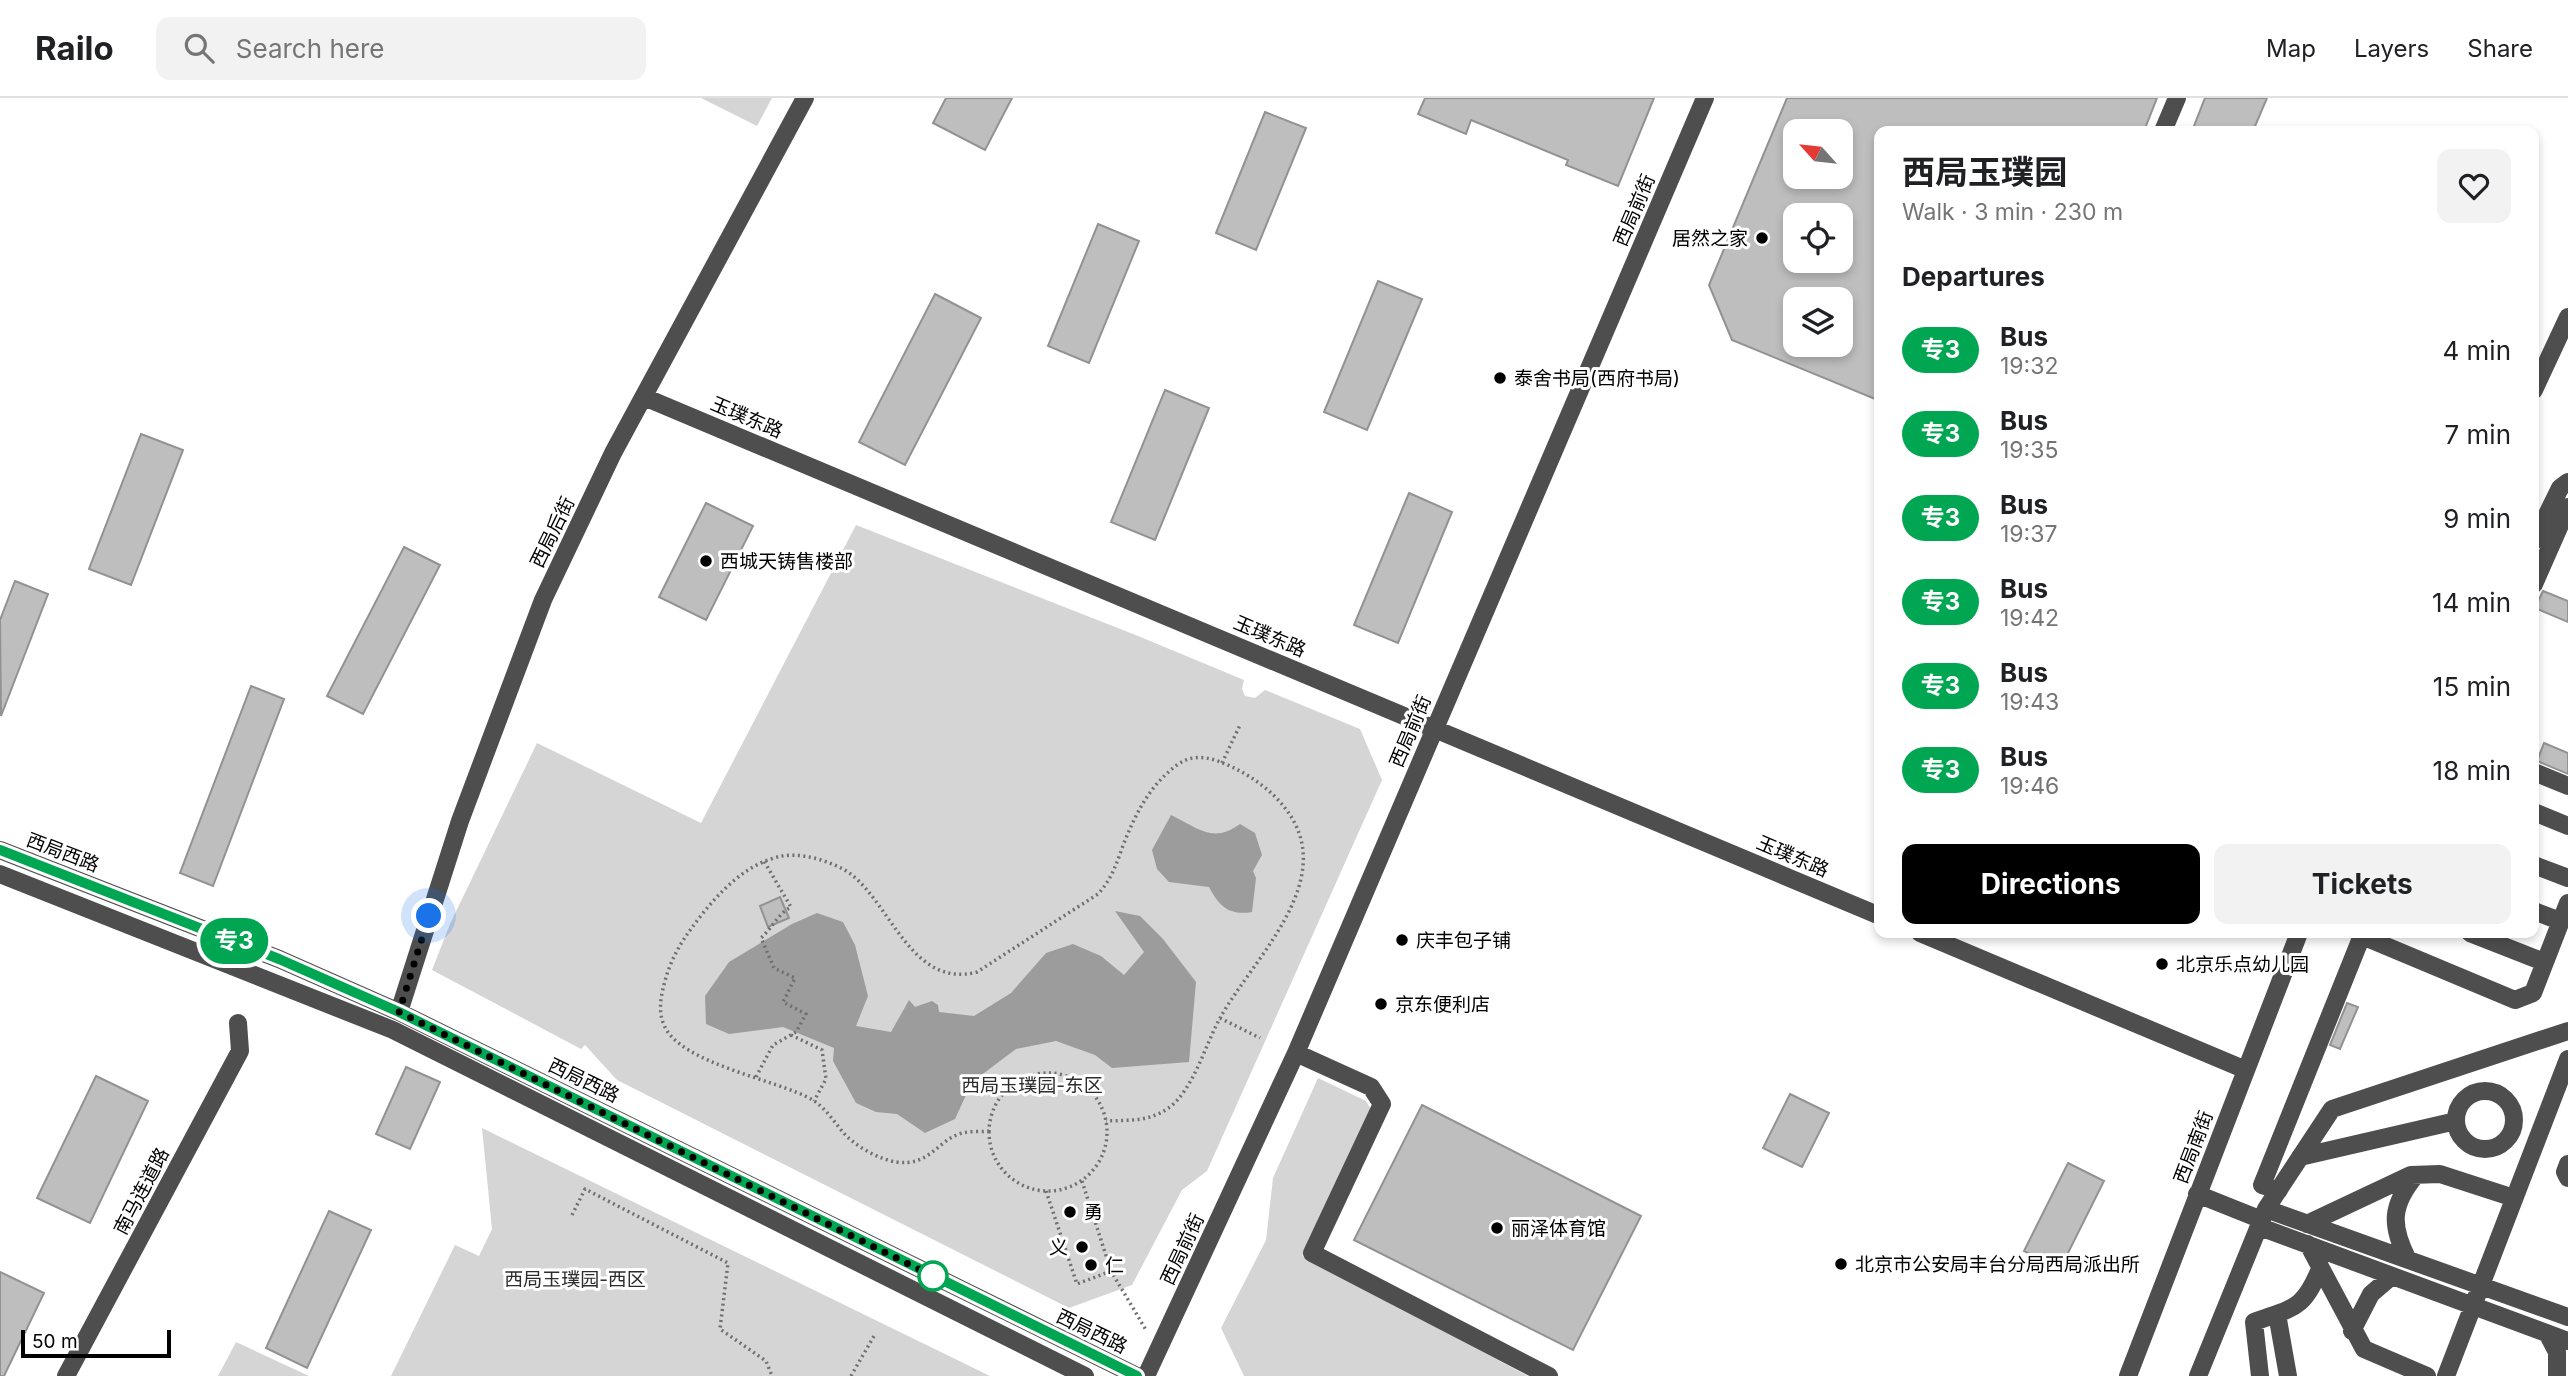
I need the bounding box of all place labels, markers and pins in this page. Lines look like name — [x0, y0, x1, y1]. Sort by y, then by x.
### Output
place label: 居然之家 — [1672, 227, 1748, 250]
marker: 居然之家 — [1754, 230, 1770, 246]
place label: 泰舍书局(西府书局) — [1514, 367, 1680, 390]
marker: 泰舍书局(西府书局) — [1492, 370, 1508, 386]
place label: 西城天铸售楼部 — [720, 550, 853, 573]
marker: 西城天铸售楼部 — [698, 553, 714, 569]
place label: 庆丰包子铺 — [1416, 929, 1511, 952]
marker: 庆丰包子铺 — [1394, 932, 1410, 948]
place label: 北京乐点幼儿园 — [2176, 953, 2309, 976]
marker: 北京乐点幼儿园 — [2154, 956, 2170, 972]
place label: 京东便利店 — [1395, 993, 1490, 1016]
marker: 京东便利店 — [1373, 996, 1389, 1012]
place label: 勇 — [1084, 1201, 1103, 1224]
marker: 勇 — [1062, 1204, 1078, 1220]
place label: 丽泽体育馆 — [1511, 1217, 1606, 1240]
marker: 丽泽体育馆 — [1489, 1220, 1505, 1236]
place label: 义 — [1049, 1236, 1068, 1259]
marker: 义 — [1074, 1239, 1090, 1255]
place label: 北京市公安局丰台分局西局派出所 — [1855, 1253, 2140, 1276]
place label: 仁 — [1105, 1254, 1124, 1277]
marker: 北京市公安局丰台分局西局派出所 — [1833, 1256, 1849, 1272]
marker: 仁 — [1083, 1257, 1099, 1273]
unlabelled marker — [918, 1261, 948, 1291]

